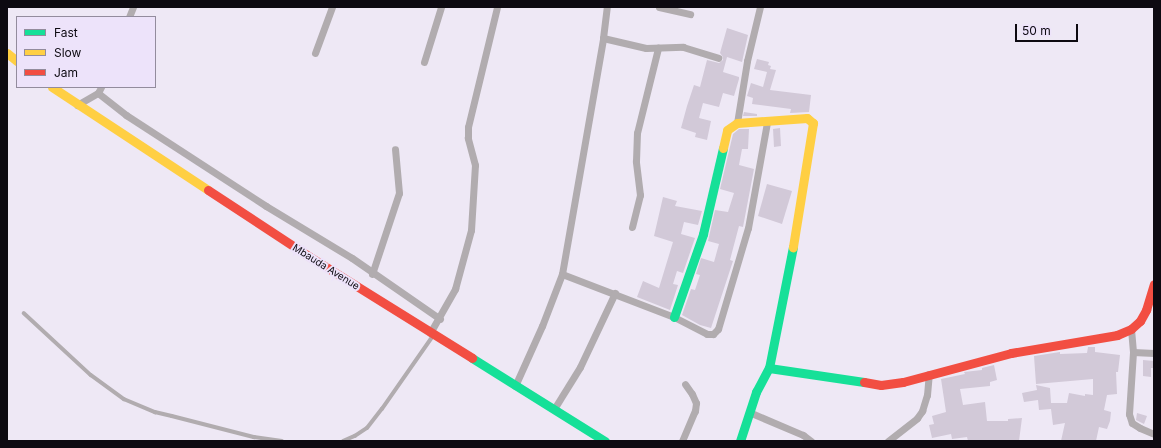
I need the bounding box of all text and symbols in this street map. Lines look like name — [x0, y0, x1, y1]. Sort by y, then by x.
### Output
legend — [16, 16, 156, 88]
scale bar — [1017, 16, 1080, 42]
text: 50 m — [1022, 23, 1051, 38]
text: Fast — [54, 25, 78, 40]
text: Slow — [54, 45, 81, 60]
text: Jam — [54, 65, 78, 80]
street label: Mbauda Avenue — [290, 242, 362, 292]

